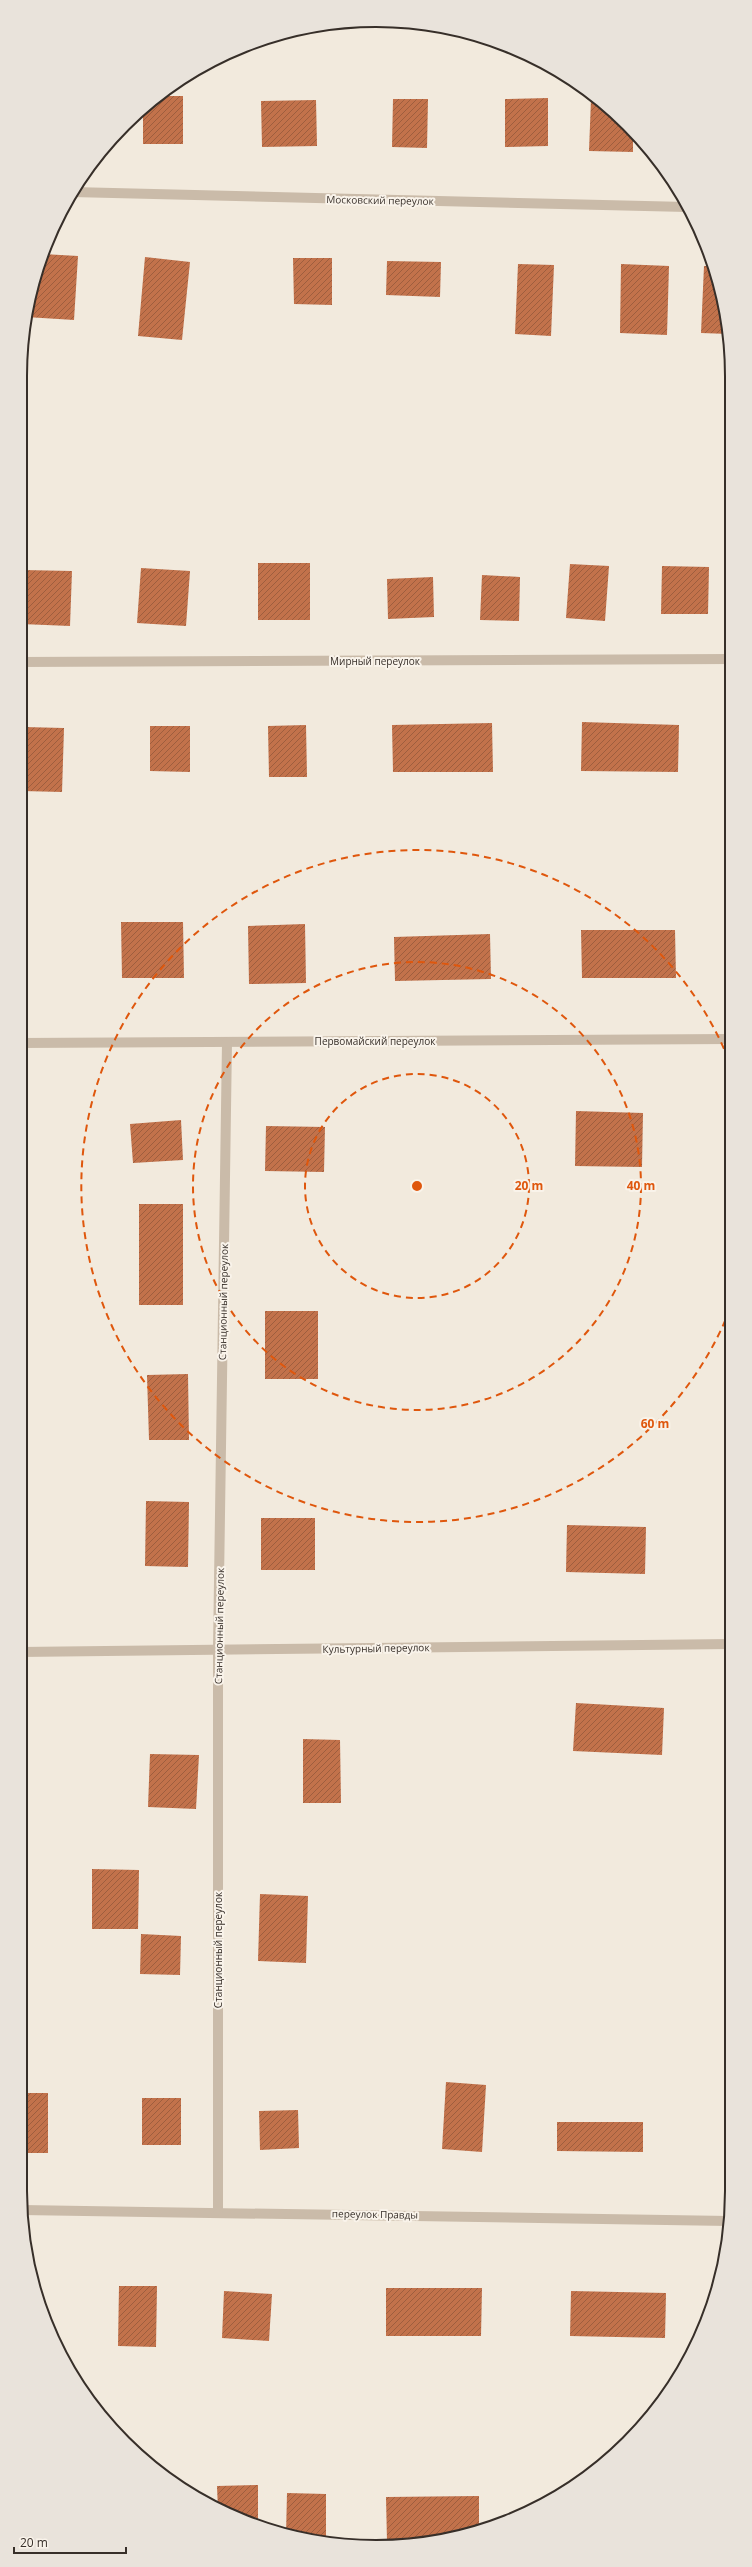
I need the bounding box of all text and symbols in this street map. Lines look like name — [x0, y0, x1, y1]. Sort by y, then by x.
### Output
street label: Московский переулок — [326, 192, 435, 208]
street label: Мирный переулок — [330, 654, 421, 668]
street label: Первомайский переулок — [315, 1034, 436, 1048]
text: 20 m — [515, 1177, 543, 1194]
text: 40 m — [627, 1177, 655, 1194]
centre of rings — [410, 1179, 424, 1193]
street label: Станционный переулок — [215, 1243, 231, 1360]
text: 60 m — [641, 1415, 669, 1432]
street label: Станционный переулок — [211, 1567, 227, 1684]
street label: Культурный переулок — [322, 1640, 430, 1656]
street label: Станционный переулок — [211, 1891, 225, 2008]
street label: переулок Правды — [332, 2206, 418, 2222]
scale bar — [14, 2529, 126, 2555]
text: 20 m — [20, 2534, 48, 2551]

